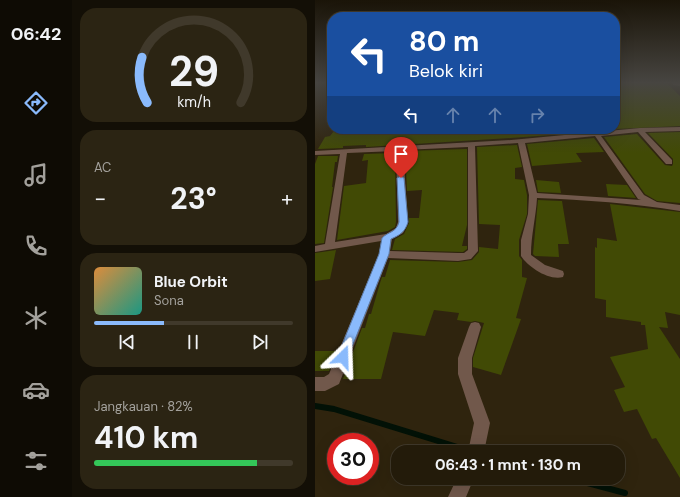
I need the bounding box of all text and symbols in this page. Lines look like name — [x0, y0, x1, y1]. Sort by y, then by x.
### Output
text: 06:42 — [11, 22, 61, 46]
text: 80 m — [409, 23, 479, 60]
icon: left — [343, 28, 395, 80]
text: 29 — [168, 45, 219, 99]
text: Belok kiri — [409, 59, 483, 83]
icon: directions — [22, 89, 50, 117]
text: km/h — [177, 93, 210, 111]
icon: left — [400, 104, 422, 126]
icon: ahead — [442, 104, 464, 126]
icon: ahead — [484, 104, 506, 126]
icon: right — [526, 104, 548, 126]
pin — [384, 137, 418, 178]
icon: arrive — [390, 143, 412, 165]
text: AC — [94, 159, 111, 176]
icon: music — [22, 161, 50, 189]
text: 23° — [170, 179, 217, 218]
text: − — [94, 184, 106, 213]
text: + — [281, 184, 293, 213]
icon: phone — [22, 232, 50, 260]
text: Blue Orbit — [154, 272, 228, 292]
text: Sona — [154, 292, 184, 309]
icon: climate — [22, 304, 50, 332]
icon: previous — [116, 331, 138, 353]
icon: pause — [182, 331, 204, 353]
icon: next — [249, 331, 271, 353]
position arrow — [322, 336, 364, 378]
icon: car — [22, 376, 50, 404]
text: Jangkauan · 82% — [94, 398, 193, 415]
text: 410 km — [94, 418, 198, 457]
speed limit sign: 30 — [327, 433, 379, 485]
icon: filters — [22, 447, 50, 475]
text: 06:43 · 1 mnt · 130 m — [435, 455, 581, 475]

